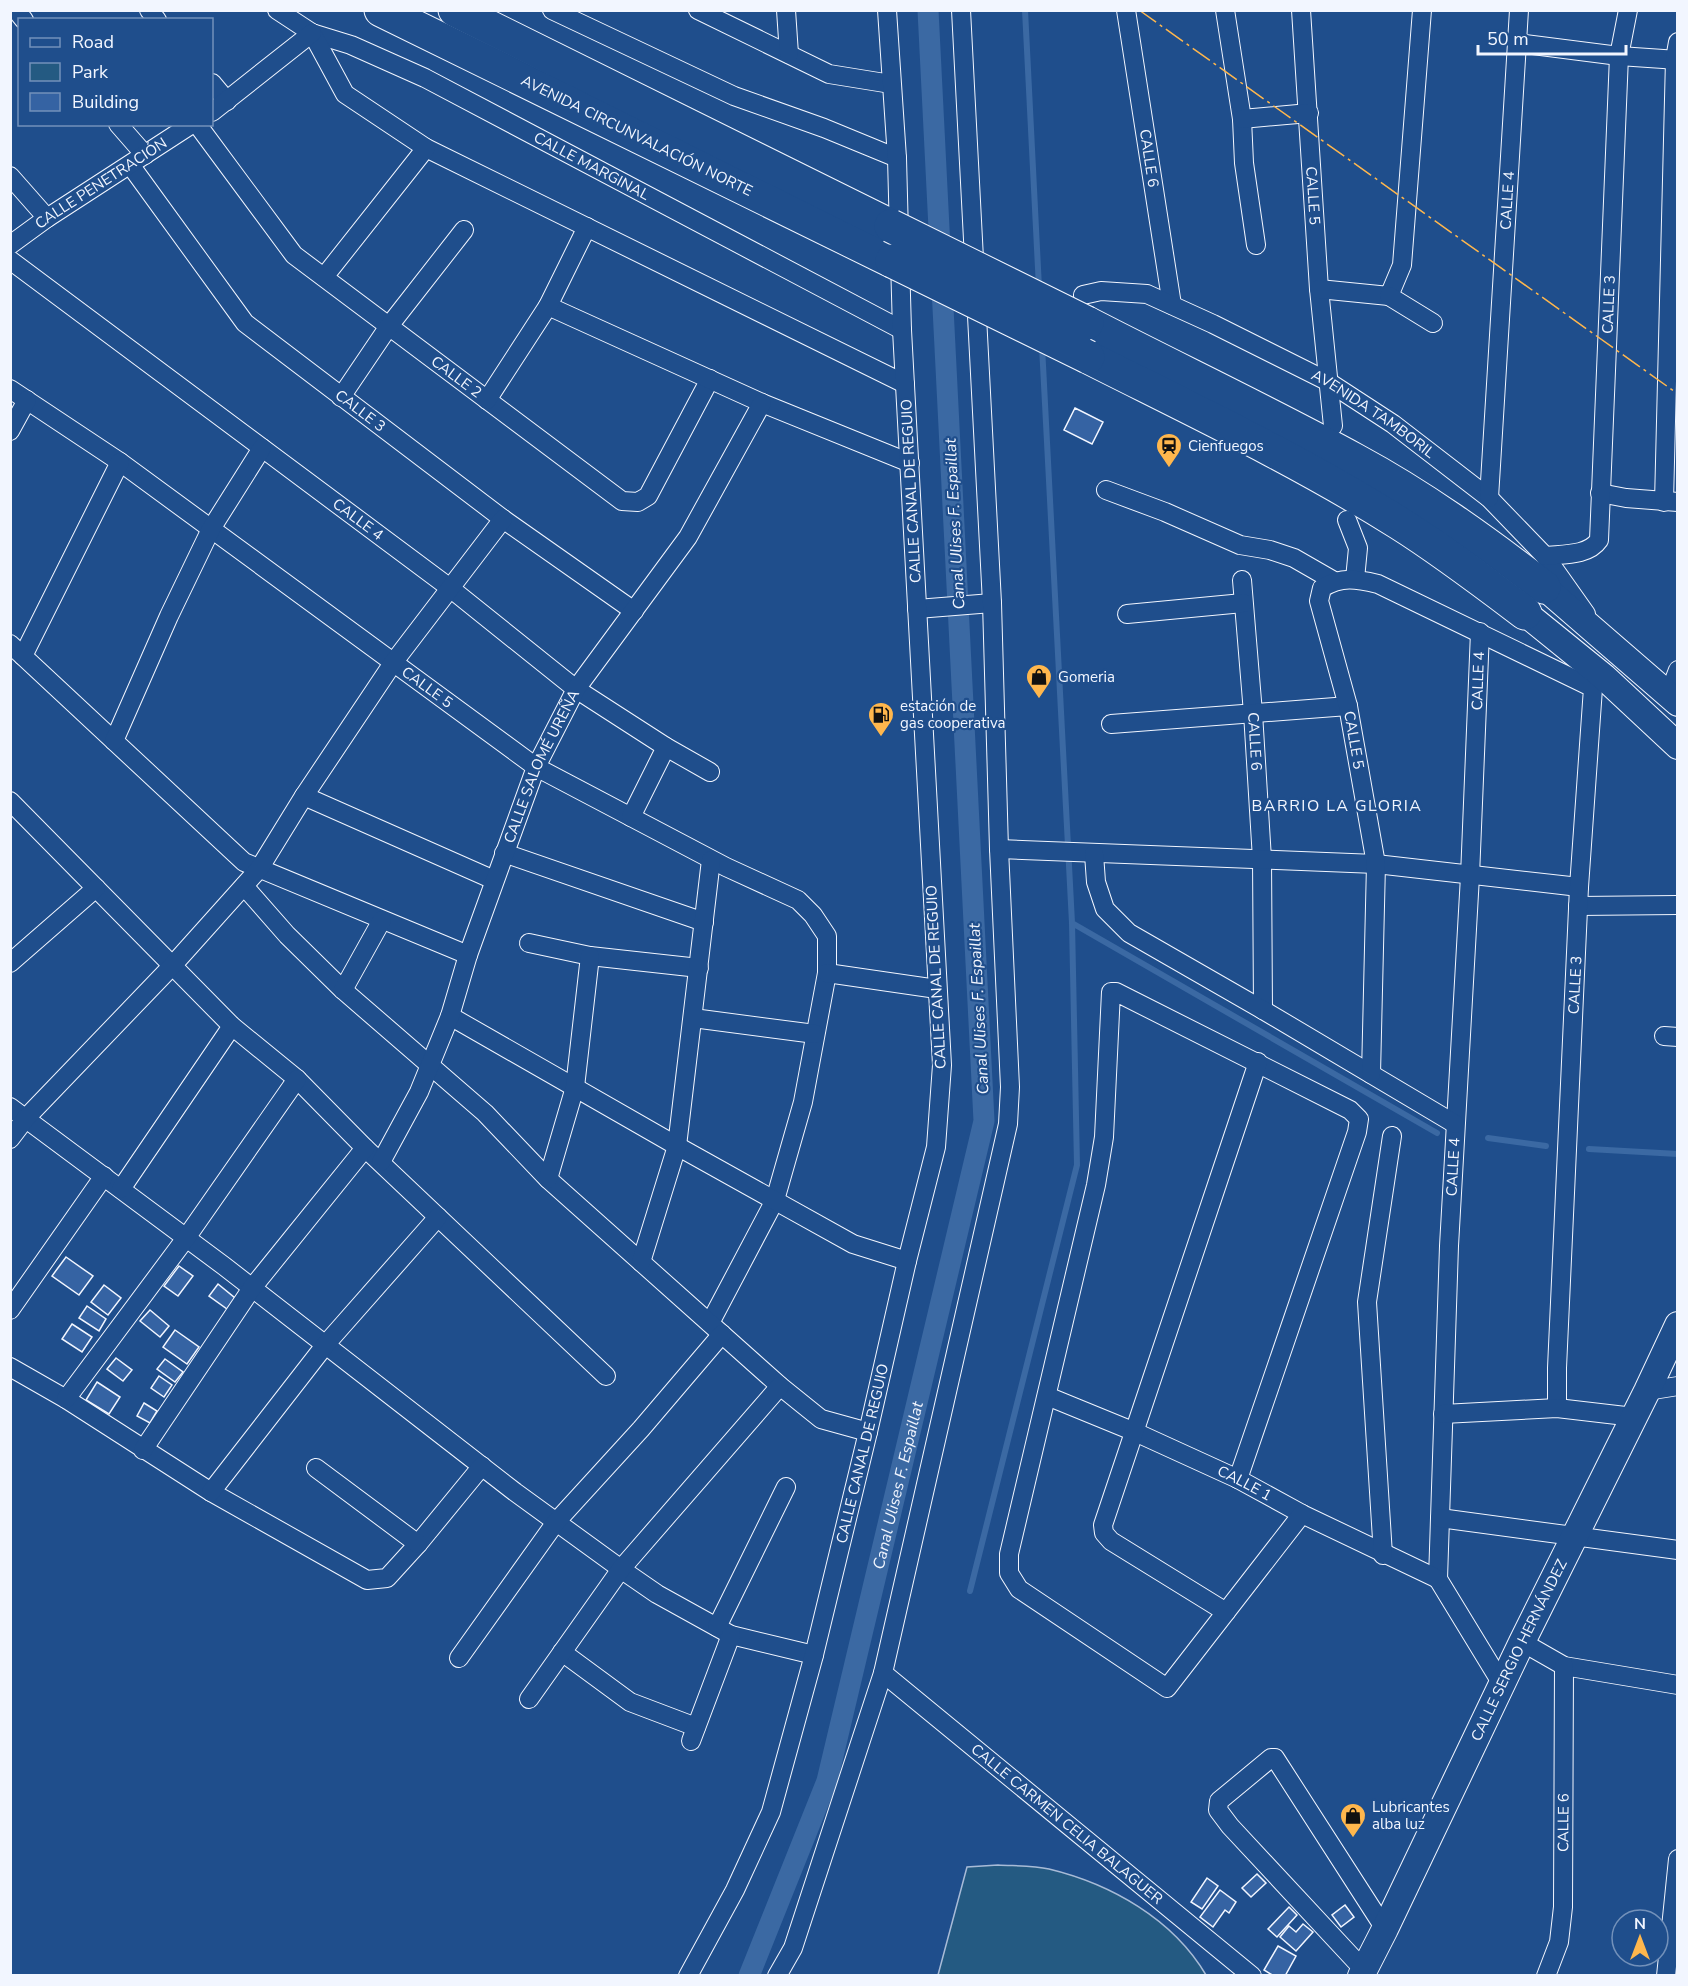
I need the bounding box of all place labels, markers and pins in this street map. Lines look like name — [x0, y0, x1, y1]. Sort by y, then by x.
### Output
station icon: Cienfuegos — [1154, 431, 1184, 469]
place label: Cienfuegos — [1188, 436, 1264, 456]
shop icon: Gomeria — [1024, 662, 1054, 700]
place label: Gomeria — [1058, 667, 1115, 687]
place label: estación de gas cooperativa — [900, 696, 1006, 733]
fuel station icon: estación de gas cooperativa — [866, 700, 896, 738]
place label: Lubricantes alba luz — [1372, 1797, 1450, 1834]
shop icon: Lubricantes alba luz — [1338, 1801, 1368, 1839]

